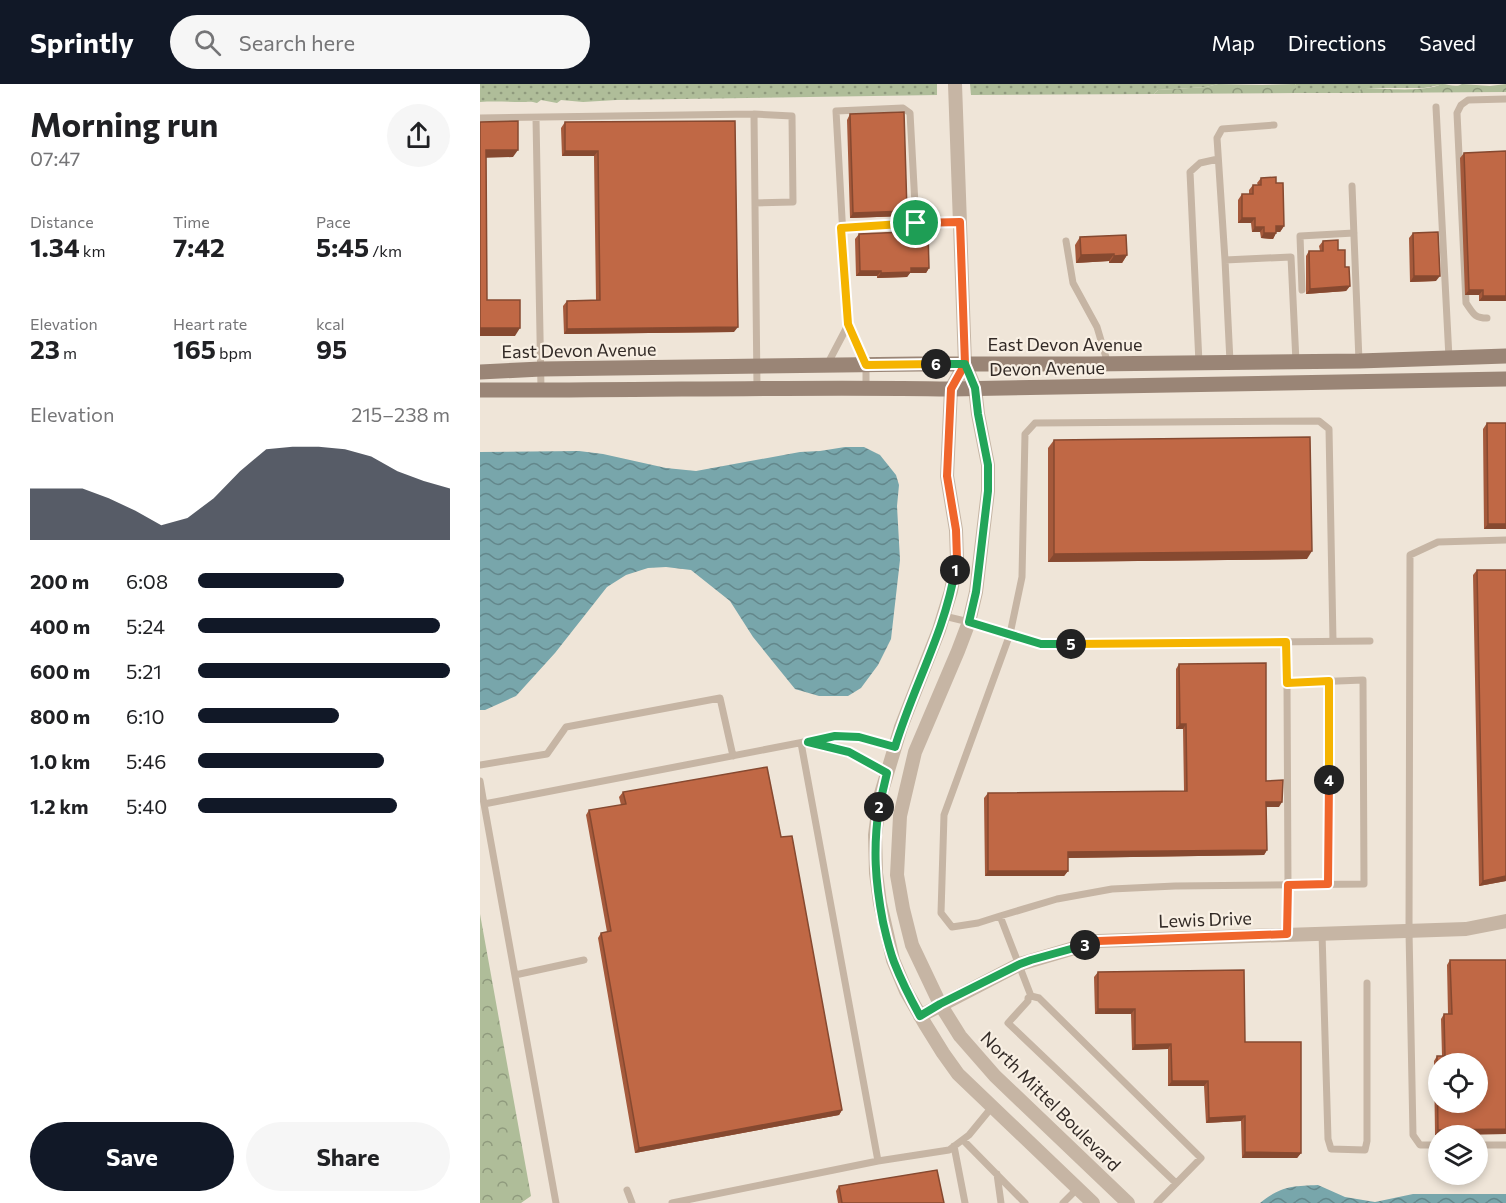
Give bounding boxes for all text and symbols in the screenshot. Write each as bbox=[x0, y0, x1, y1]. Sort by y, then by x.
search box bbox=[170, 15, 590, 69]
text: Sprintly bbox=[30, 25, 134, 59]
icon: search bbox=[191, 26, 224, 59]
text: Search here bbox=[239, 29, 355, 56]
text: Map bbox=[1212, 30, 1255, 55]
text: Directions bbox=[1288, 30, 1386, 55]
text: Saved bbox=[1419, 30, 1476, 55]
text: Morning run bbox=[30, 103, 218, 144]
button: share bbox=[387, 104, 450, 167]
text: 07:47 bbox=[30, 146, 80, 170]
pin bbox=[890, 197, 941, 248]
icon: arrive bbox=[899, 206, 932, 239]
text: Distance bbox=[30, 212, 94, 231]
text: Time bbox=[173, 212, 210, 231]
text: Pace bbox=[316, 212, 351, 231]
text: 1.34 bbox=[30, 231, 80, 262]
text: 7:42 bbox=[173, 231, 225, 262]
text: 5:45 bbox=[316, 231, 369, 262]
text: km bbox=[80, 241, 105, 260]
text: /km bbox=[369, 241, 402, 260]
text: Elevation bbox=[30, 314, 98, 333]
text: Heart rate bbox=[173, 314, 247, 333]
text: kcal bbox=[316, 314, 345, 333]
text: 23 bbox=[30, 333, 60, 364]
text: 165 bbox=[173, 333, 216, 364]
text: 95 bbox=[316, 333, 347, 364]
street label: East Devon Avenue bbox=[987, 333, 1143, 355]
street label: East Devon Avenue bbox=[501, 338, 657, 362]
text: m bbox=[60, 343, 77, 362]
text: bpm bbox=[216, 343, 252, 362]
pin: 6 bbox=[921, 349, 951, 379]
text: 6 bbox=[931, 354, 941, 373]
street label: Devon Avenue bbox=[989, 356, 1105, 380]
text: Elevation bbox=[30, 402, 115, 426]
text: 215–238 m bbox=[351, 402, 450, 426]
pin: 1 bbox=[940, 555, 970, 585]
text: 1 bbox=[951, 560, 959, 579]
text: 200 m bbox=[30, 569, 89, 593]
text: 6:08 bbox=[126, 569, 168, 593]
text: 400 m bbox=[30, 614, 90, 638]
text: 5:24 bbox=[126, 614, 165, 638]
pin: 5 bbox=[1056, 629, 1086, 659]
text: 5 bbox=[1066, 634, 1076, 653]
text: 600 m bbox=[30, 659, 90, 683]
text: 5:21 bbox=[126, 659, 162, 683]
text: 800 m bbox=[30, 704, 90, 728]
text: 6:10 bbox=[126, 704, 164, 728]
text: 1.0 km bbox=[30, 749, 90, 773]
text: 5:46 bbox=[126, 749, 166, 773]
pin: 4 bbox=[1314, 765, 1344, 795]
text: 4 bbox=[1324, 770, 1334, 789]
pin: 2 bbox=[864, 792, 894, 822]
text: 1.2 km bbox=[30, 794, 88, 818]
text: 5:40 bbox=[126, 794, 167, 818]
text: 2 bbox=[874, 797, 884, 816]
street label: Lewis Drive bbox=[1158, 906, 1252, 932]
pin: 3 bbox=[1070, 930, 1100, 960]
text: 3 bbox=[1080, 935, 1090, 954]
street label: North Mittel Boulevard bbox=[977, 1027, 1125, 1175]
map controls bbox=[1428, 1053, 1488, 1185]
button: locate bbox=[1428, 1053, 1488, 1113]
button: Save bbox=[30, 1122, 234, 1191]
button: Share bbox=[246, 1122, 450, 1191]
button: layers bbox=[1428, 1125, 1488, 1185]

